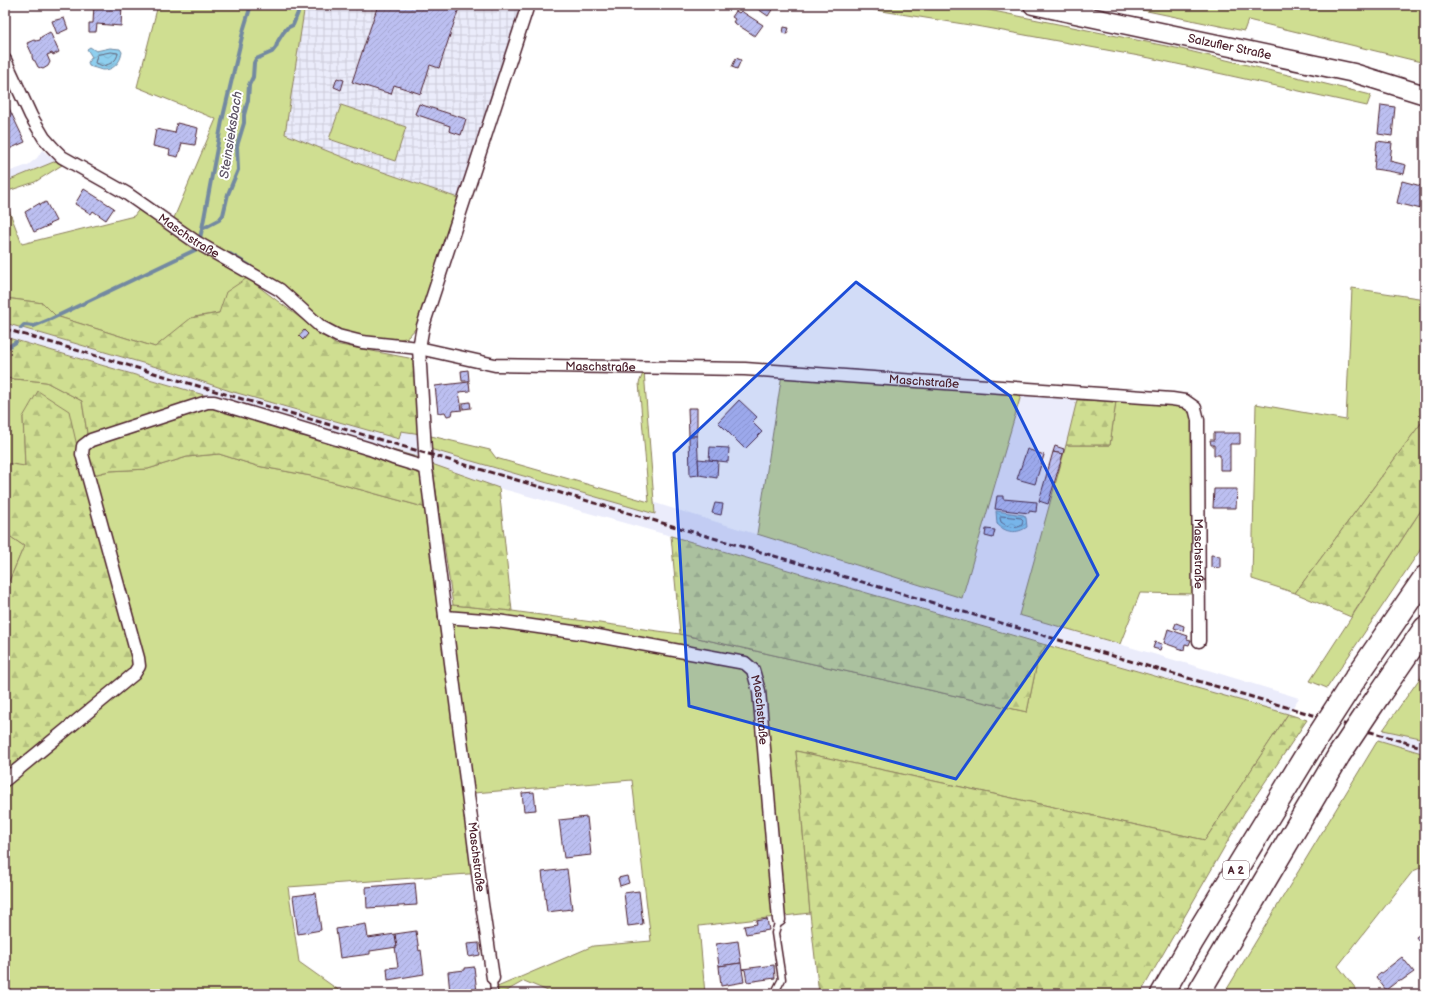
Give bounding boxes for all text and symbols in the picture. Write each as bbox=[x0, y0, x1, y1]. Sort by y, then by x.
street label: Salzufler Straße bbox=[1187, 31, 1273, 63]
water label: Steinsieksbach bbox=[216, 90, 246, 180]
street label: Maschstraße bbox=[155, 210, 222, 261]
street label: Maschstraße bbox=[565, 359, 636, 375]
street label: Maschstraße bbox=[888, 372, 960, 392]
street label: Maschstraße bbox=[1191, 518, 1206, 589]
street label: Maschstraße bbox=[747, 673, 771, 746]
street label: Maschstraße bbox=[464, 821, 488, 893]
road number: A 2 bbox=[1223, 861, 1249, 879]

